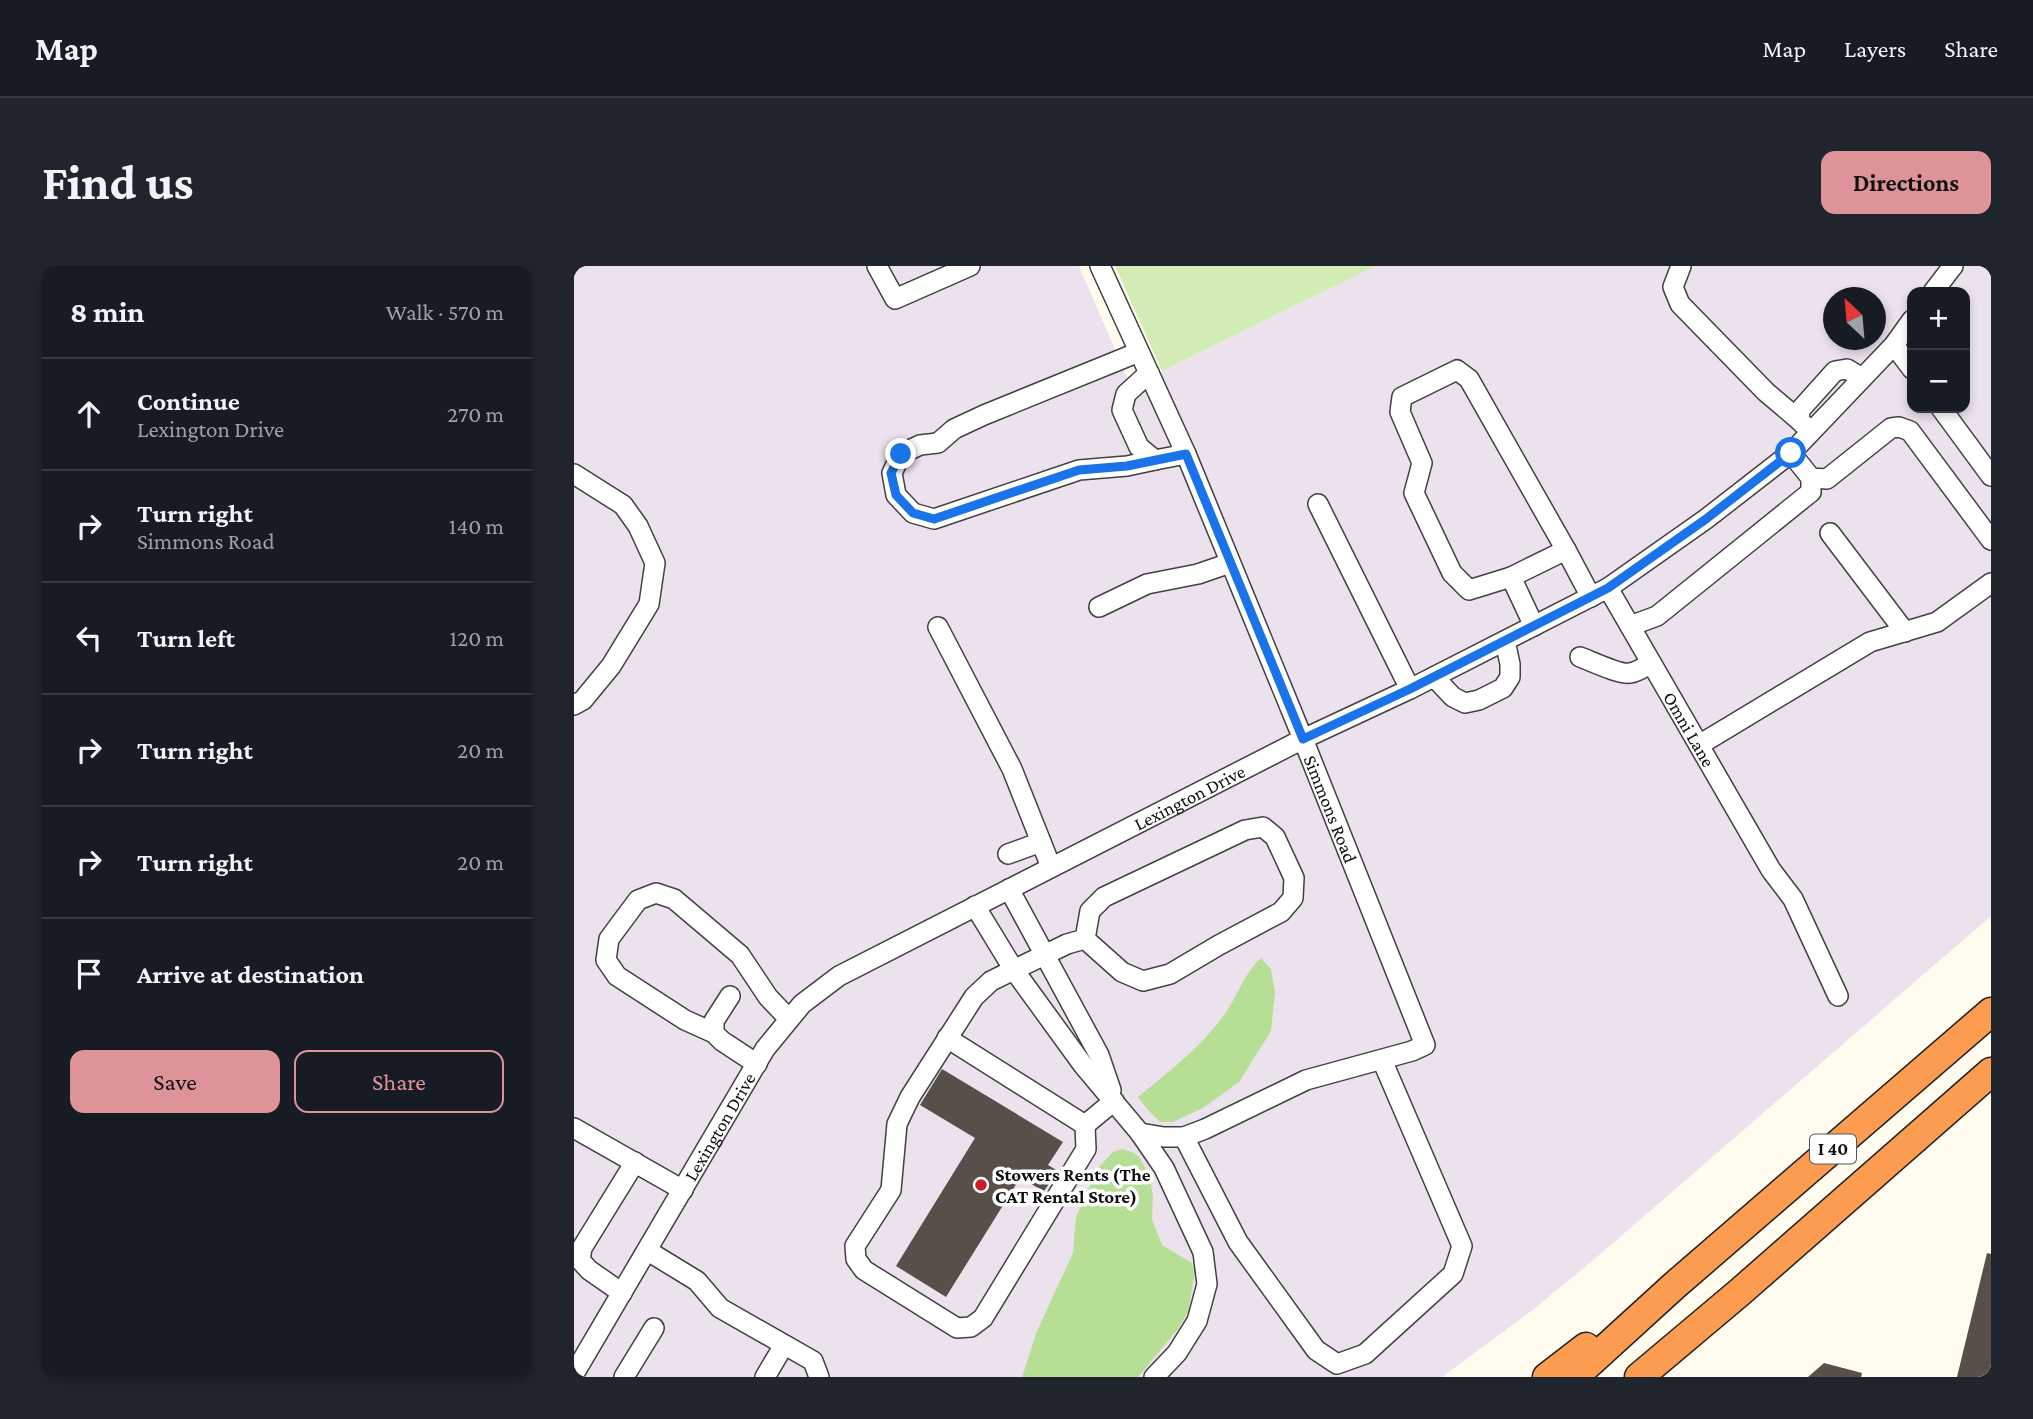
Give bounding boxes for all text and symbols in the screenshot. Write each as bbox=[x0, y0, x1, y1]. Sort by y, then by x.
text: Map bbox=[35, 30, 98, 67]
text: Map bbox=[1762, 35, 1806, 62]
text: Layers bbox=[1844, 35, 1906, 62]
text: Share bbox=[1944, 35, 1998, 62]
button: Directions bbox=[1821, 151, 1991, 214]
text: Find us bbox=[42, 155, 194, 210]
north arrow bbox=[1823, 287, 1886, 350]
map controls bbox=[1907, 287, 1970, 413]
button: + bbox=[1907, 287, 1970, 350]
text: 8 min bbox=[70, 295, 145, 328]
text: Walk · 570 m bbox=[386, 299, 504, 325]
button: − bbox=[1907, 350, 1970, 413]
text: Continue bbox=[137, 387, 240, 416]
icon: ahead bbox=[70, 395, 108, 433]
text: 270 m bbox=[447, 401, 504, 427]
text: Lexington Drive bbox=[137, 416, 284, 442]
route start bbox=[1775, 437, 1806, 468]
route end bbox=[885, 438, 916, 469]
text: Turn right bbox=[137, 499, 253, 528]
icon: right bbox=[70, 507, 108, 545]
text: 140 m bbox=[449, 513, 504, 539]
text: Simmons Road bbox=[137, 528, 274, 554]
icon: left bbox=[70, 619, 108, 657]
text: Turn left bbox=[137, 624, 235, 653]
text: 120 m bbox=[450, 625, 504, 651]
street label: Omni Lane bbox=[1660, 688, 1720, 771]
icon: right bbox=[70, 731, 108, 769]
text: Turn right bbox=[137, 736, 253, 765]
text: 20 m bbox=[457, 737, 504, 763]
street label: Simmons Road bbox=[1300, 752, 1362, 866]
street label: Lexington Drive bbox=[1130, 760, 1248, 834]
icon: right bbox=[70, 843, 108, 881]
text: Turn right bbox=[137, 848, 253, 877]
text: 20 m bbox=[457, 849, 504, 875]
icon: arrive bbox=[70, 955, 108, 993]
text: Arrive at destination bbox=[137, 960, 364, 989]
button: Save bbox=[70, 1050, 280, 1113]
button: Share bbox=[294, 1050, 504, 1113]
street label: Lexington Drive bbox=[680, 1069, 759, 1184]
road number: I 40 bbox=[1810, 1134, 1856, 1164]
place label: Stowers Rents (The CAT Rental Store) bbox=[995, 1164, 1151, 1208]
marker: Stowers Rents (The CAT Rental Store) bbox=[973, 1177, 989, 1193]

